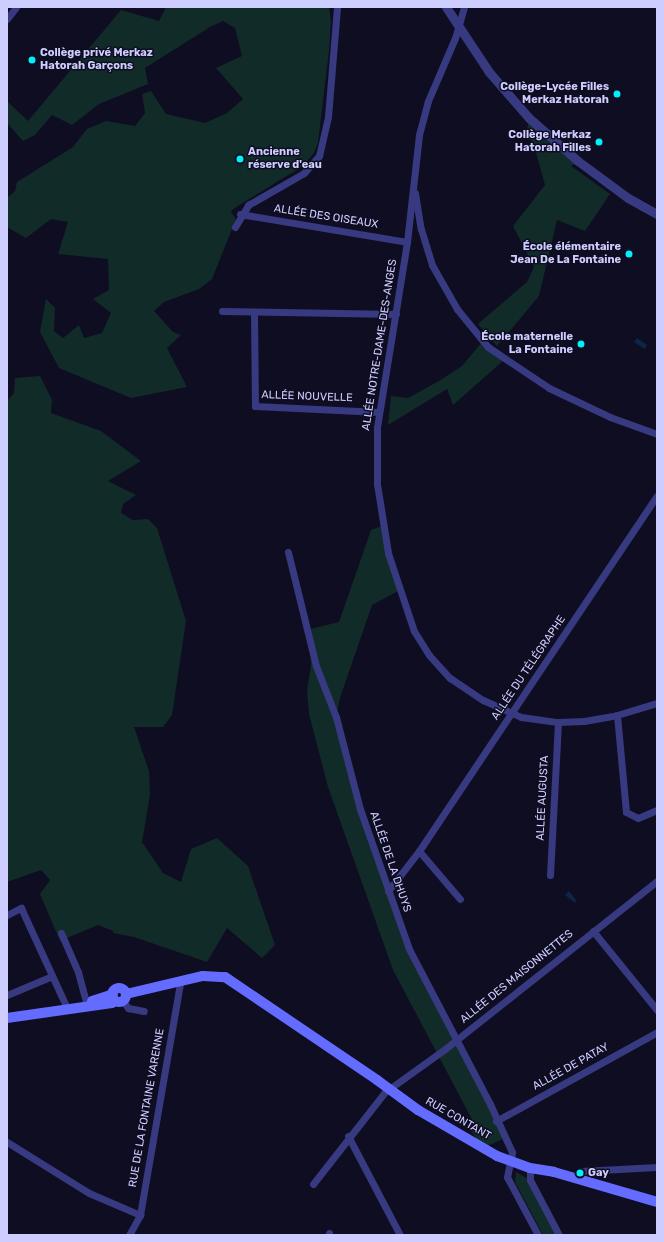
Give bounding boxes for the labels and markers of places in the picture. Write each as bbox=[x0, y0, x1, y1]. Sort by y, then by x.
place label: Collège privé Merkaz Hatorah Garçons bbox=[40, 47, 153, 73]
marker: Collège privé Merkaz Hatorah Garçons bbox=[27, 55, 37, 65]
place label: Collège-Lycée Filles Merkaz Hatorah bbox=[500, 81, 609, 107]
marker: Collège-Lycée Filles Merkaz Hatorah bbox=[612, 89, 622, 99]
place label: Collège Merkaz Hatorah Filles bbox=[508, 129, 591, 155]
marker: Collège Merkaz Hatorah Filles bbox=[594, 137, 604, 147]
place label: Ancienne réserve d'eau bbox=[248, 146, 322, 172]
marker: Ancienne réserve d'eau bbox=[235, 154, 245, 164]
place label: École élémentaire Jean De La Fontaine bbox=[510, 241, 621, 267]
marker: École élémentaire Jean De La Fontaine bbox=[624, 249, 634, 259]
place label: École maternelle La Fontaine bbox=[481, 331, 573, 357]
marker: École maternelle La Fontaine bbox=[576, 339, 586, 349]
place label: Gay bbox=[588, 1166, 609, 1180]
marker: Gay bbox=[575, 1168, 585, 1178]

